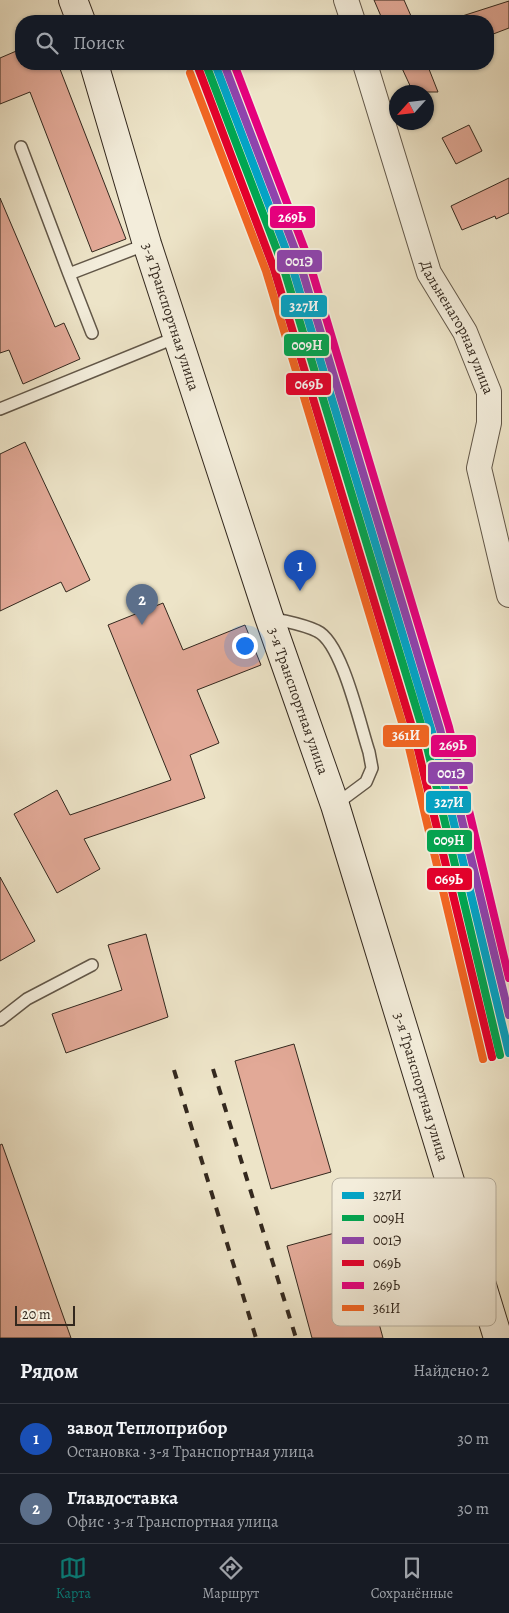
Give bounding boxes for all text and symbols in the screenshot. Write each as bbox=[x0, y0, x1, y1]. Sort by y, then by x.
search box bbox=[15, 15, 494, 70]
icon: search bbox=[33, 29, 61, 57]
text: Поиск bbox=[73, 30, 125, 56]
north arrow bbox=[389, 85, 434, 130]
line badge: 269Ь bbox=[269, 205, 316, 229]
text: 269Ь bbox=[278, 208, 307, 227]
street label: 3-я Транспортная улица bbox=[137, 240, 204, 393]
line badge: 001Э bbox=[276, 249, 323, 273]
text: 001Э bbox=[285, 252, 313, 271]
street label: Дальненагорная улица bbox=[416, 258, 499, 397]
line badge: 327И bbox=[280, 294, 328, 318]
text: 327И bbox=[289, 297, 319, 316]
line badge: 009Н bbox=[283, 333, 330, 357]
text: 009Н bbox=[291, 336, 323, 355]
line badge: 069Ь bbox=[285, 372, 332, 396]
text: 069Ь bbox=[295, 375, 324, 394]
pin: 1 bbox=[284, 550, 316, 591]
pin: 2 bbox=[126, 584, 158, 625]
street label: 3-я Транспортная улица bbox=[263, 625, 334, 777]
your location bbox=[232, 633, 258, 659]
line badge: 361И bbox=[382, 724, 430, 748]
text: 361И bbox=[392, 726, 421, 745]
line badge: 269Ь bbox=[430, 734, 477, 758]
text: 269Ь bbox=[439, 736, 468, 755]
line badge: 001Э bbox=[427, 761, 474, 785]
text: 001Э bbox=[437, 764, 465, 783]
line badge: 327И bbox=[425, 790, 472, 814]
text: 327И bbox=[434, 793, 464, 812]
line badge: 009Н bbox=[426, 829, 473, 853]
text: 009Н bbox=[433, 831, 465, 850]
line badge: 069Ь bbox=[426, 867, 473, 891]
text: 069Ь bbox=[435, 870, 464, 889]
street label: 3-я Транспортная улица bbox=[389, 1010, 453, 1164]
legend bbox=[332, 1178, 496, 1326]
text: 327И bbox=[373, 1186, 402, 1205]
text: 009Н bbox=[373, 1209, 405, 1228]
text: 001Э bbox=[373, 1231, 402, 1250]
text: 069Ь bbox=[373, 1254, 401, 1273]
text: 269Ь bbox=[373, 1276, 400, 1295]
text: 361И bbox=[373, 1299, 401, 1318]
scale bar bbox=[15, 1303, 75, 1326]
text: 20 m bbox=[22, 1305, 51, 1324]
text: Рядом bbox=[20, 1357, 78, 1385]
text: Найдено: 2 bbox=[413, 1360, 489, 1382]
text: завод Теплоприбор bbox=[67, 1415, 227, 1441]
text: 1 bbox=[33, 1428, 39, 1450]
text: 30 m bbox=[457, 1428, 489, 1450]
text: Остановка · 3-я Транспортная улица bbox=[67, 1441, 314, 1463]
text: Главдоставка bbox=[67, 1485, 178, 1511]
text: 2 bbox=[32, 1498, 40, 1520]
text: 30 m bbox=[457, 1498, 489, 1520]
text: Офис · 3-я Транспортная улица bbox=[67, 1511, 278, 1533]
tab: Карта bbox=[56, 1554, 91, 1603]
tab: Маршрут bbox=[203, 1554, 259, 1603]
tab: Сохранённые bbox=[371, 1554, 453, 1603]

